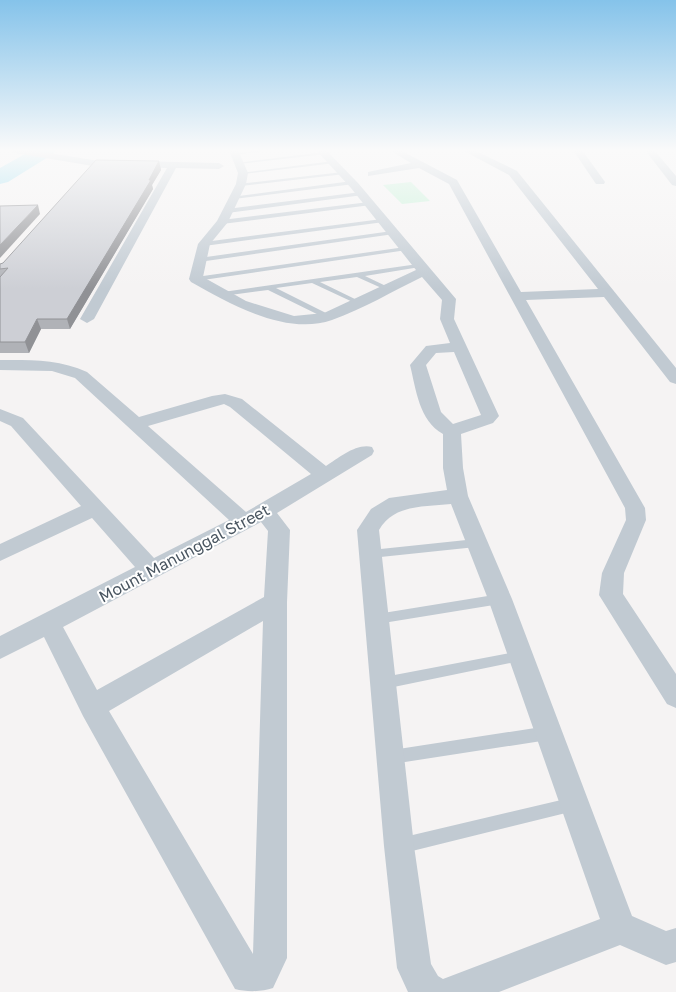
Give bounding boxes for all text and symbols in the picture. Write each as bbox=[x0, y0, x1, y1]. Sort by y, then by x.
street label: Mount Manunggal Street bbox=[95, 499, 273, 607]

